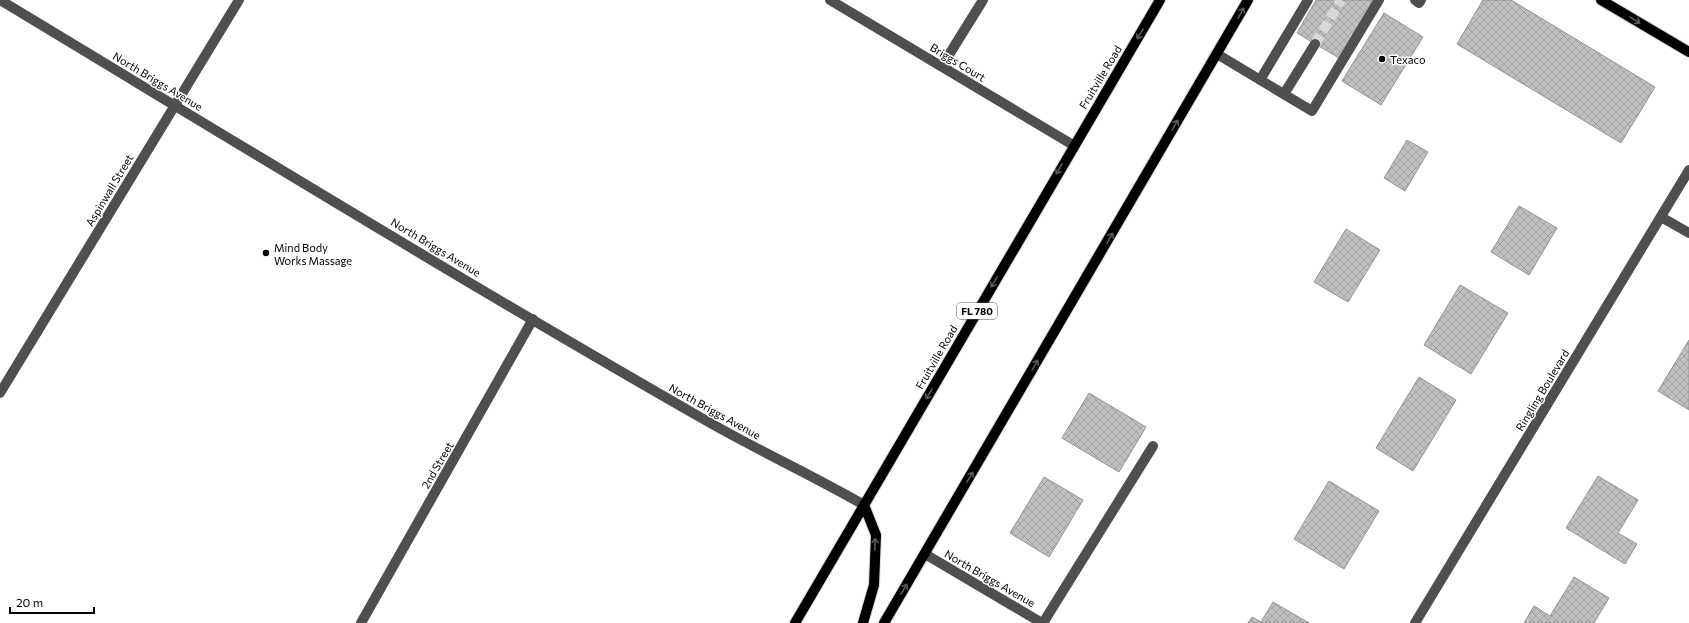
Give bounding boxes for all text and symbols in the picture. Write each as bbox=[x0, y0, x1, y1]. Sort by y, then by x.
one-way arrow bbox=[1237, 7, 1245, 19]
one-way arrow bbox=[1629, 16, 1640, 24]
one-way arrow bbox=[1135, 27, 1143, 39]
street label: Briggs Court bbox=[928, 40, 989, 84]
street label: Fruitville Road bbox=[1076, 43, 1124, 111]
street label: North Briggs Avenue bbox=[111, 49, 205, 113]
place label: Texaco bbox=[1390, 53, 1426, 66]
marker: Texaco bbox=[1377, 54, 1387, 64]
one-way arrow bbox=[1172, 119, 1180, 131]
street label: Aspinwall Street bbox=[82, 151, 136, 228]
one-way arrow bbox=[1055, 163, 1063, 175]
street label: North Briggs Avenue bbox=[389, 215, 483, 279]
one-way arrow bbox=[1106, 232, 1114, 244]
place label: Mind Body Works Massage bbox=[274, 241, 352, 267]
marker: Mind Body Works Massage bbox=[261, 248, 271, 258]
one-way arrow bbox=[989, 276, 997, 288]
road number: FL 780 bbox=[957, 303, 997, 319]
street label: Fruitville Road bbox=[912, 323, 960, 391]
street label: Ringling Boulevard bbox=[1513, 347, 1571, 433]
one-way arrow bbox=[1032, 359, 1040, 371]
street label: North Briggs Avenue bbox=[667, 381, 763, 442]
one-way arrow bbox=[924, 388, 932, 400]
street label: 2nd Street bbox=[418, 439, 456, 491]
one-way arrow bbox=[966, 471, 974, 483]
one-way arrow bbox=[872, 537, 879, 550]
street label: North Briggs Avenue bbox=[942, 547, 1038, 609]
one-way arrow bbox=[900, 584, 908, 595]
scale bar bbox=[10, 589, 94, 615]
text: 20 m bbox=[16, 595, 43, 609]

